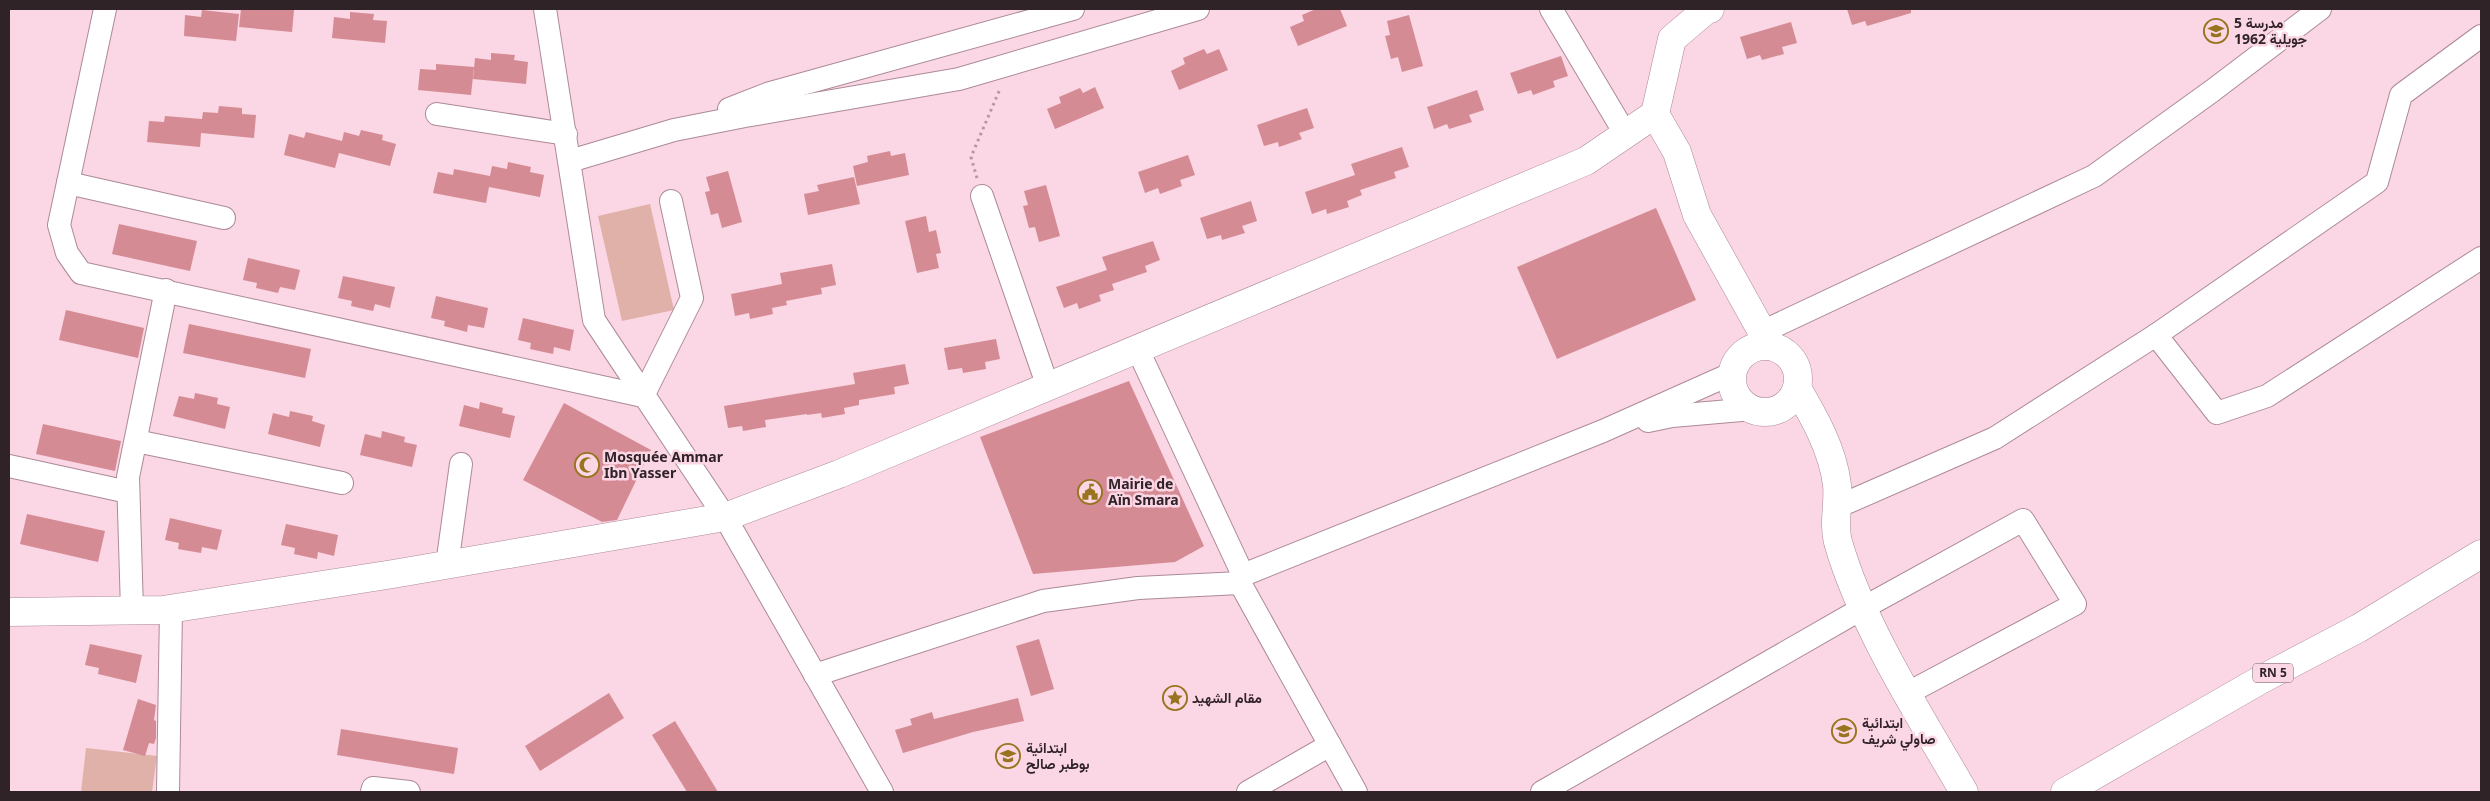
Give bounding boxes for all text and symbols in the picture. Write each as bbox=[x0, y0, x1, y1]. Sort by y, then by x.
place label: مدرسة 5 جويلية 1962 bbox=[2234, 13, 2307, 48]
school or university icon: مدرسة 5 جويلية 1962 bbox=[2203, 18, 2229, 44]
place label: Mosquée Ammar Ibn Yasser bbox=[604, 447, 724, 482]
mosque icon: Mosquée Ammar Ibn Yasser bbox=[574, 452, 600, 478]
place label: Mairie de Aïn Smara bbox=[1108, 474, 1179, 509]
public building icon: Mairie de Aïn Smara bbox=[1077, 479, 1103, 505]
road number: RN 5 bbox=[2253, 664, 2293, 682]
place icon: مقام الشهيد bbox=[1162, 685, 1188, 711]
place label: مقام الشهيد bbox=[1192, 688, 1262, 707]
place label: ابتدائية صاولي شريف bbox=[1862, 713, 1936, 751]
school or university icon: ابتدائية صاولي شريف bbox=[1831, 718, 1857, 744]
place label: ابتدائية بوطبر صالح bbox=[1026, 738, 1090, 774]
school or university icon: ابتدائية بوطبر صالح bbox=[995, 743, 1021, 769]

